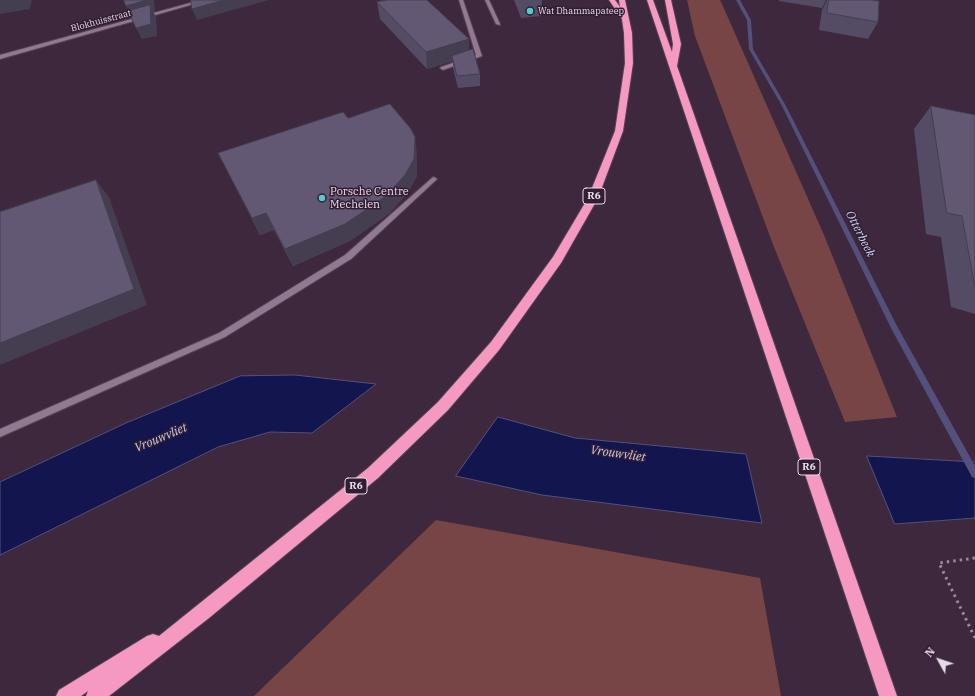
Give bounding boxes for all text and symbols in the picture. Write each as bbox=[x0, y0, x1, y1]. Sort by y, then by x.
marker: Wat Dhammapateep bbox=[525, 6, 535, 16]
place label: Wat Dhammapateep bbox=[538, 6, 624, 16]
street label: Blokhuisstraat bbox=[70, 8, 132, 34]
place label: Porsche Centre Mechelen bbox=[330, 185, 409, 211]
road number: R6 bbox=[583, 188, 605, 204]
marker: Porsche Centre Mechelen bbox=[317, 193, 327, 203]
water label: Otterbeek bbox=[842, 208, 878, 260]
water label: Vrouwvliet bbox=[133, 421, 189, 455]
water label: Vrouwvliet bbox=[590, 443, 646, 465]
road number: R6 bbox=[798, 459, 820, 475]
road number: R6 bbox=[345, 478, 367, 494]
north arrow bbox=[919, 640, 959, 680]
text: N bbox=[922, 644, 938, 660]

